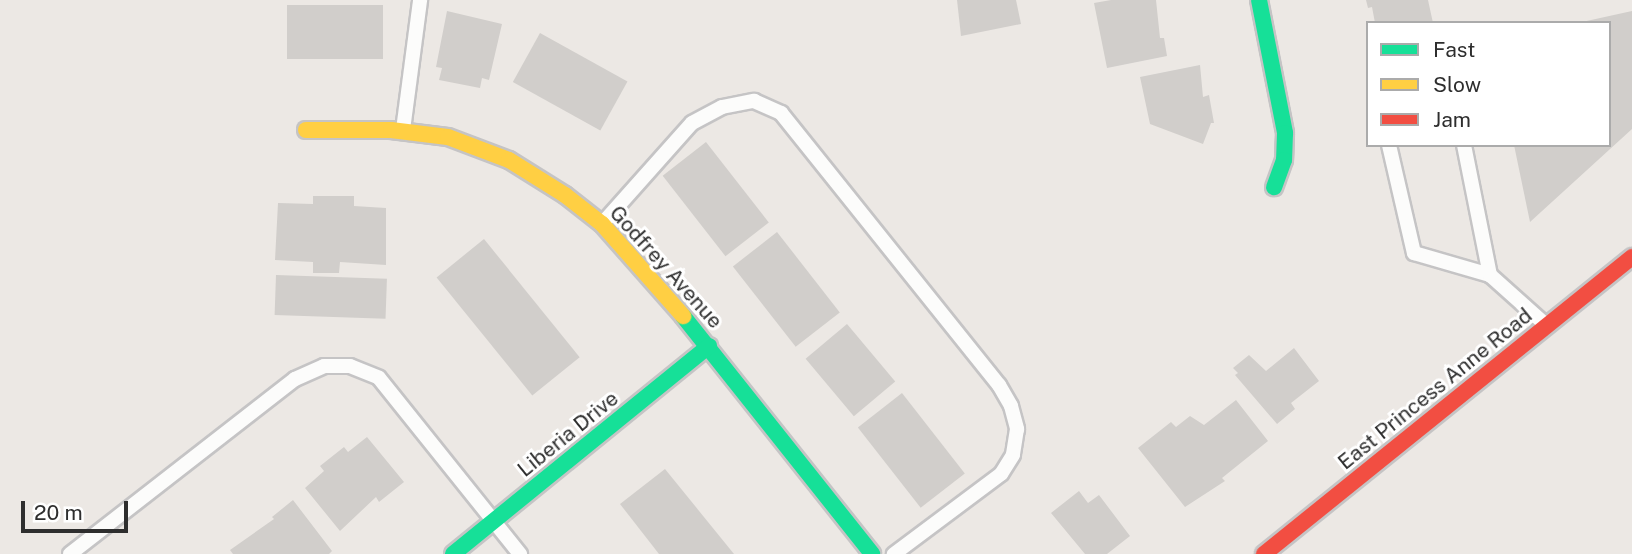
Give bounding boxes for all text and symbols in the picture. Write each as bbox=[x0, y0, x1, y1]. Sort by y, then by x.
legend bbox=[1366, 21, 1611, 147]
text: Fast bbox=[1433, 37, 1475, 62]
text: Slow bbox=[1433, 72, 1481, 97]
text: Jam bbox=[1433, 107, 1471, 132]
street label: Godfrey Avenue bbox=[604, 200, 728, 334]
street label: East Princess Anne Road bbox=[1333, 303, 1537, 475]
street label: Liberia Drive bbox=[513, 386, 623, 482]
scale bar bbox=[24, 488, 131, 532]
text: 20 m bbox=[34, 500, 83, 525]

